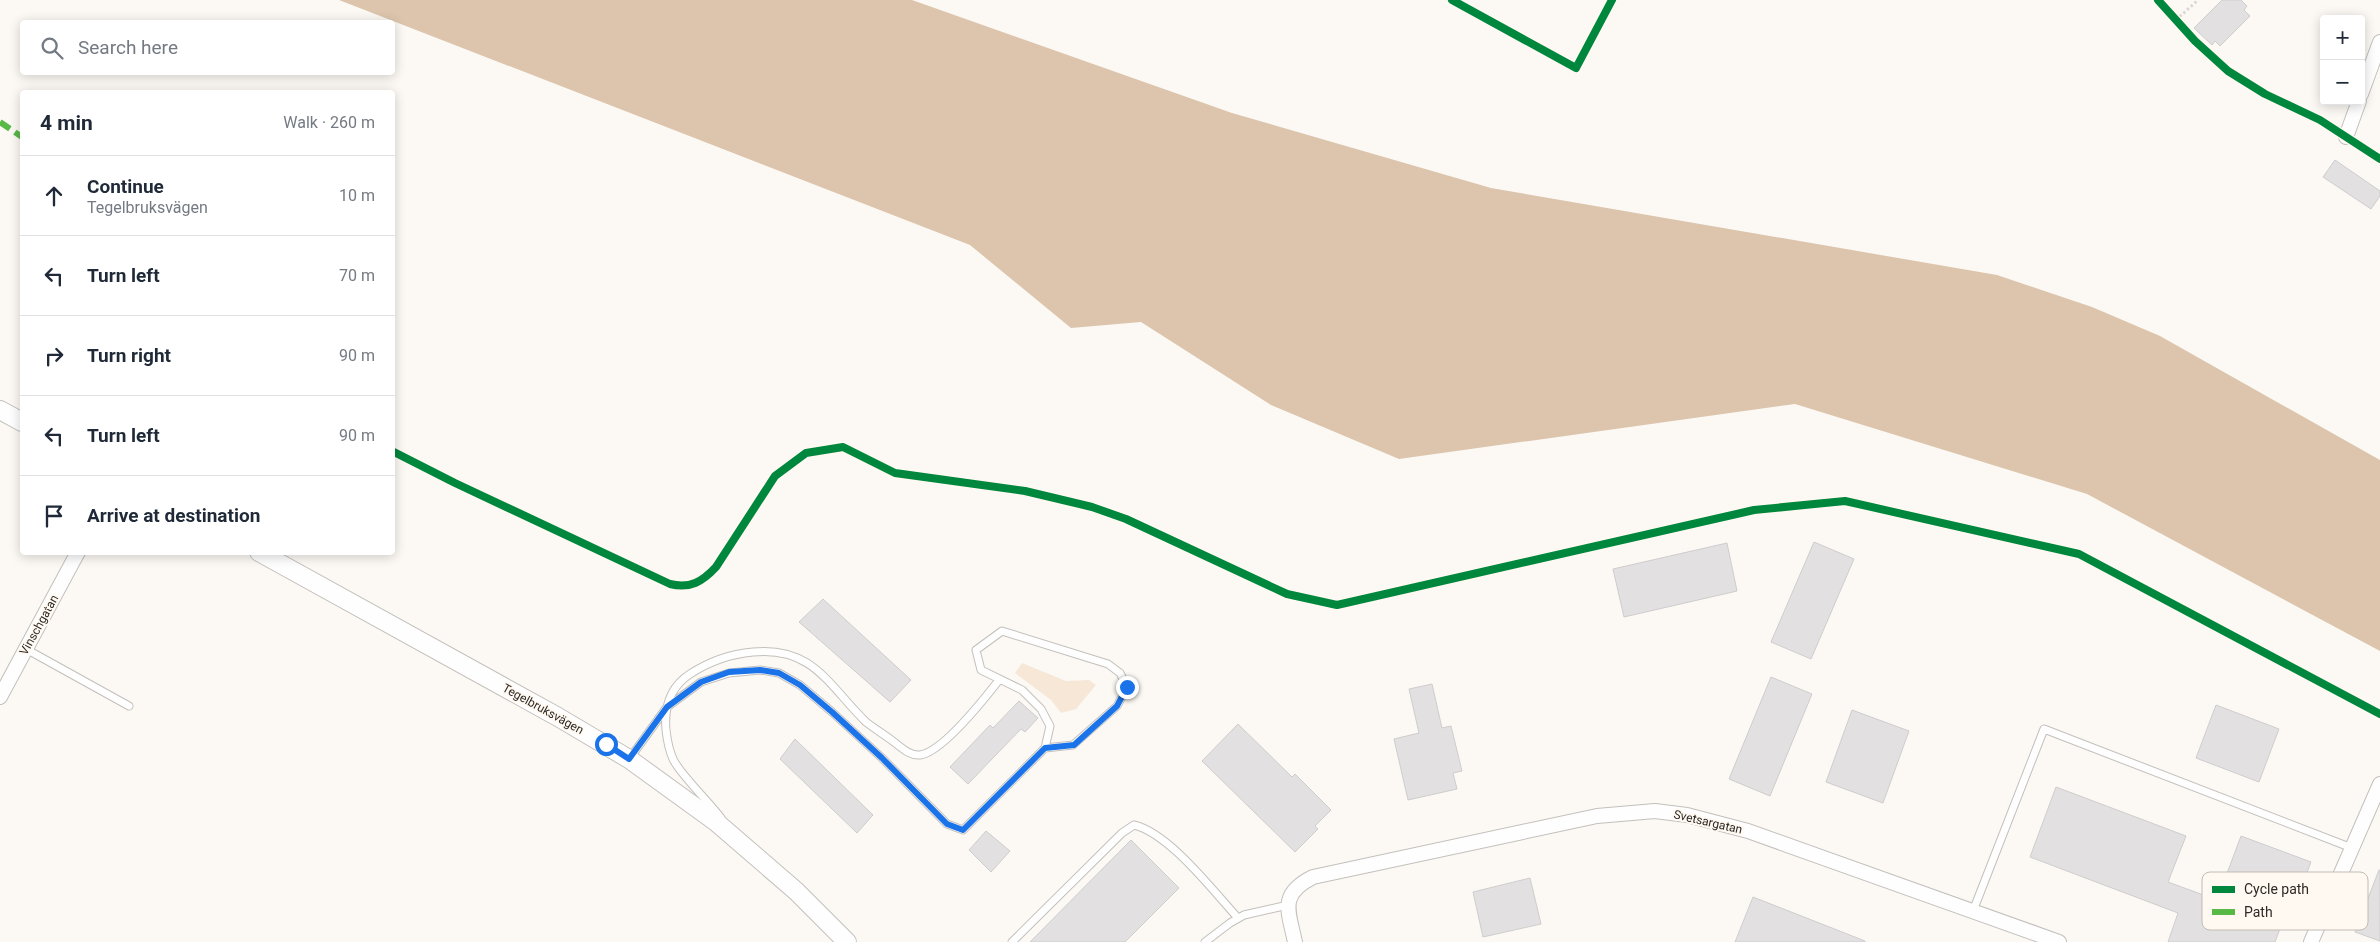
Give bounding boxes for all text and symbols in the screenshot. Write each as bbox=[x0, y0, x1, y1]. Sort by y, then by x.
map controls bbox=[2320, 15, 2365, 105]
button: + bbox=[2320, 15, 2365, 60]
search box bbox=[20, 20, 395, 75]
icon: search bbox=[38, 34, 66, 62]
text: Search here bbox=[78, 36, 178, 59]
button: − bbox=[2320, 60, 2365, 105]
text: 4 min bbox=[40, 111, 93, 135]
text: Walk · 260 m bbox=[283, 113, 375, 132]
text: Continue bbox=[87, 175, 164, 198]
icon: ahead bbox=[40, 182, 68, 210]
text: 10 m bbox=[339, 186, 375, 205]
text: Tegelbruksvägen bbox=[87, 198, 208, 217]
icon: left bbox=[40, 262, 68, 290]
text: Turn left bbox=[87, 264, 160, 287]
text: 70 m bbox=[339, 266, 375, 285]
icon: right bbox=[40, 342, 68, 370]
text: Turn right bbox=[87, 344, 171, 367]
text: 90 m bbox=[339, 346, 375, 365]
icon: left bbox=[40, 422, 68, 450]
text: Turn left bbox=[87, 424, 160, 447]
text: 90 m bbox=[339, 426, 375, 445]
icon: arrive bbox=[40, 502, 68, 530]
text: Arrive at destination bbox=[87, 504, 260, 527]
street label: Vinschgatan bbox=[17, 592, 61, 658]
route end bbox=[1116, 676, 1139, 699]
street label: Tegelbruksvägen bbox=[500, 681, 586, 737]
route start bbox=[595, 733, 618, 756]
street label: Svetsargatan bbox=[1672, 807, 1744, 837]
legend bbox=[2202, 872, 2368, 930]
text: Cycle path bbox=[2244, 881, 2309, 897]
text: Path bbox=[2244, 904, 2273, 920]

